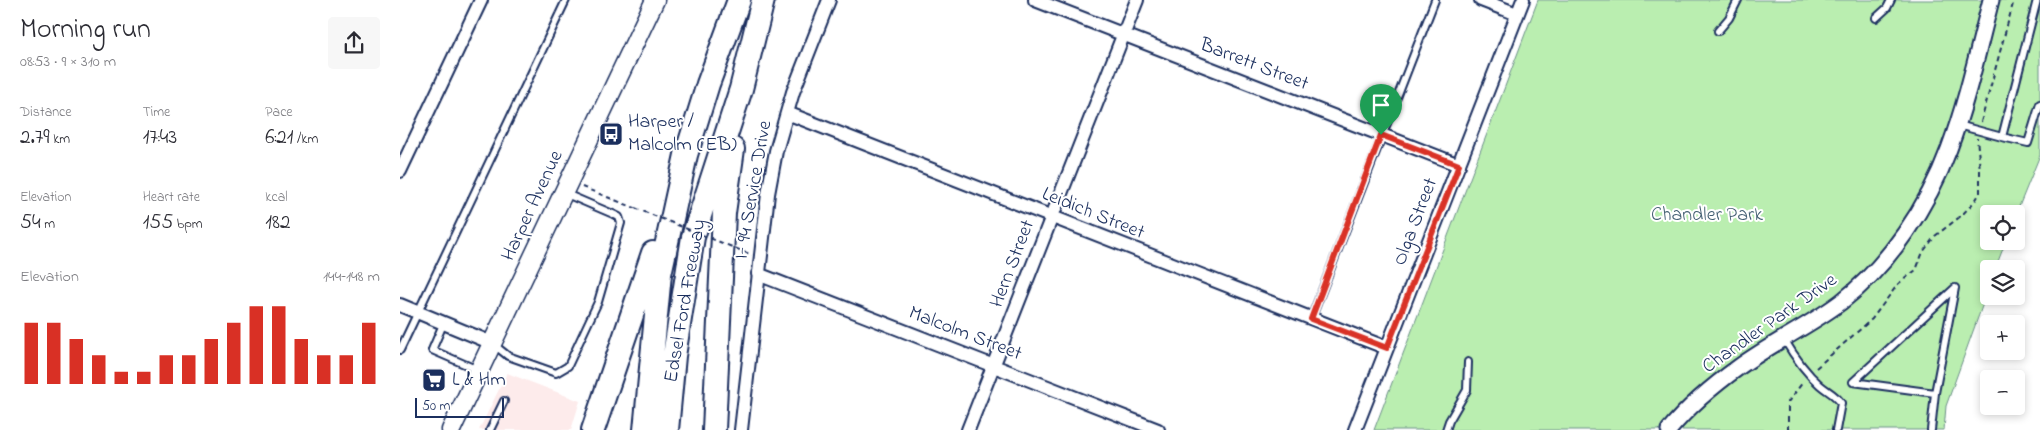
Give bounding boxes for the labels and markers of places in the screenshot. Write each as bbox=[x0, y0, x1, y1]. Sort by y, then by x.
pin bbox=[1360, 84, 1402, 135]
place label: Harper / Malcolm (EB) bbox=[628, 108, 737, 160]
bus stop icon: Harper / Malcolm (EB) bbox=[598, 121, 624, 147]
place label: L & Hm bbox=[452, 366, 506, 395]
supermarket icon: L & Hm bbox=[421, 367, 447, 393]

